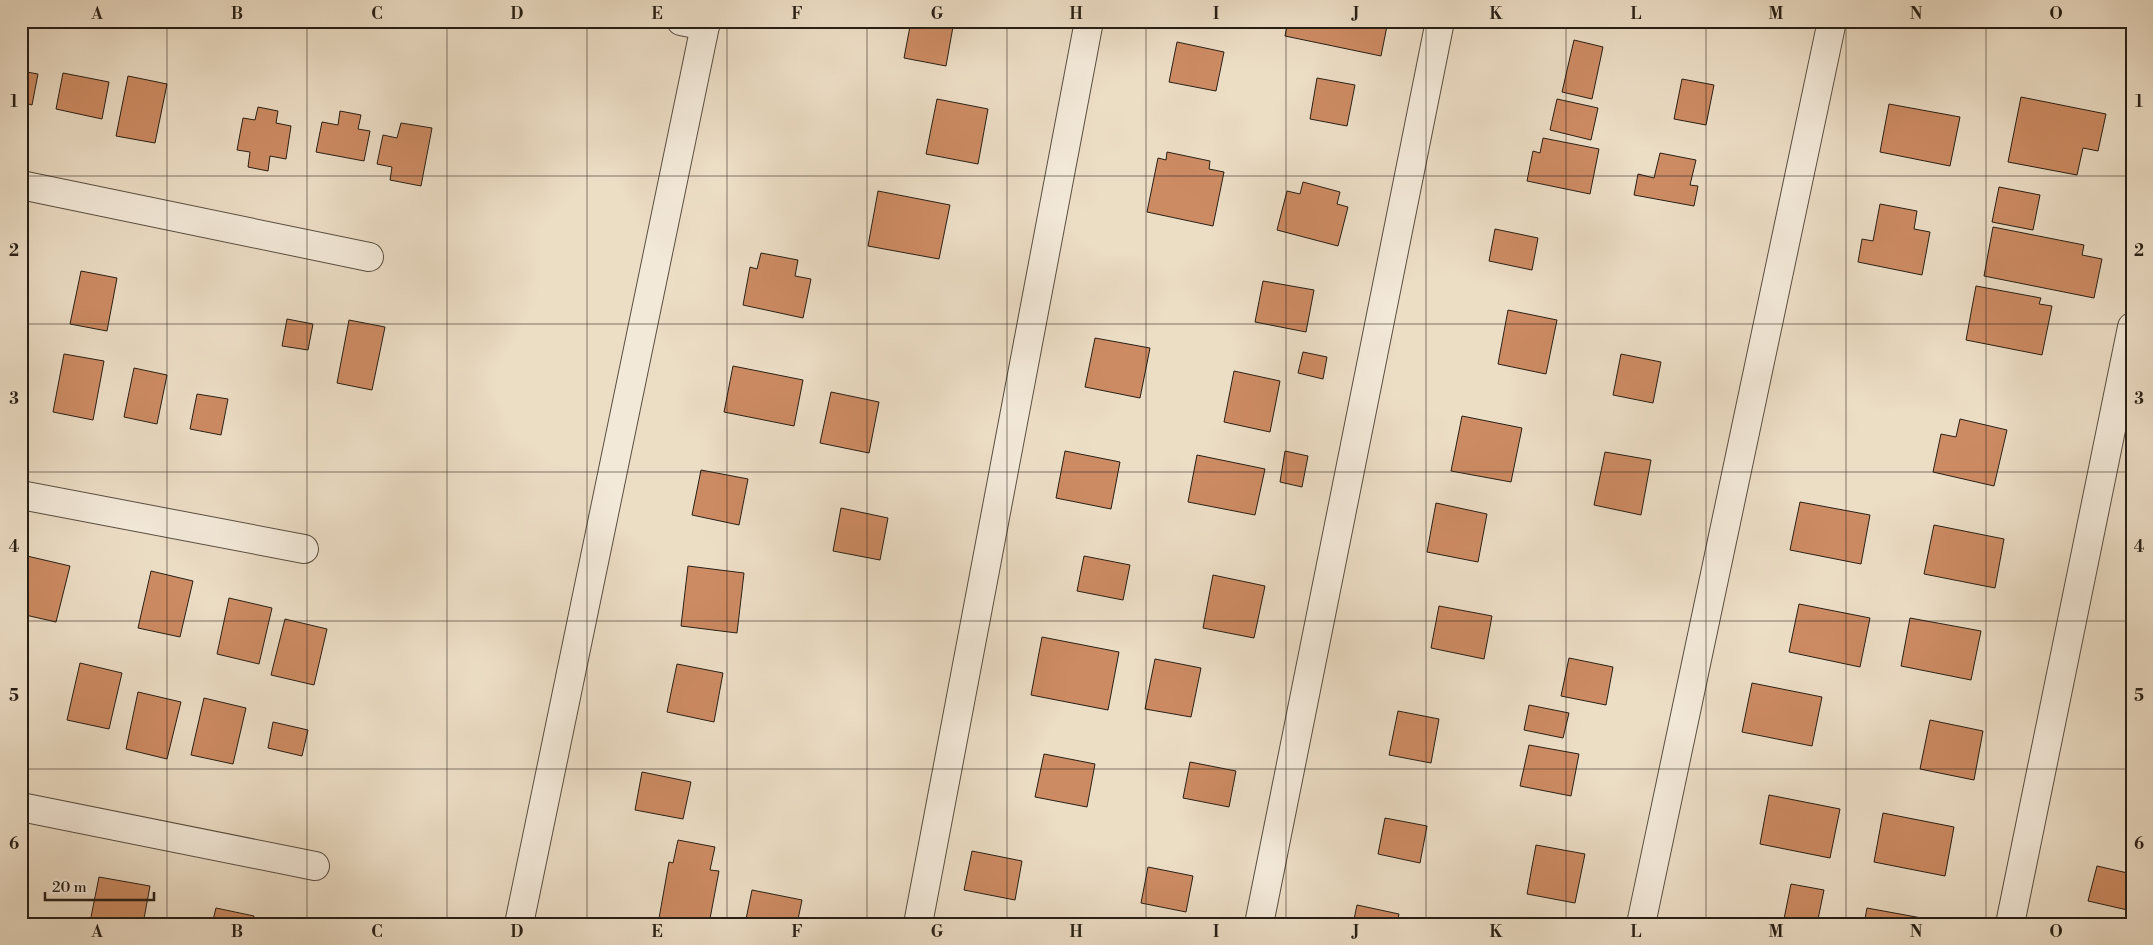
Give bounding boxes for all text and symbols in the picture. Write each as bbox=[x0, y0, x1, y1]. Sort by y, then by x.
text: A bbox=[90, 4, 103, 24]
text: B bbox=[231, 4, 243, 24]
text: C bbox=[371, 4, 383, 24]
text: D bbox=[511, 4, 524, 24]
text: E bbox=[651, 4, 663, 24]
text: F bbox=[791, 4, 803, 24]
text: G bbox=[931, 4, 944, 24]
text: H bbox=[1069, 4, 1083, 24]
text: I bbox=[1213, 4, 1219, 24]
text: J bbox=[1351, 4, 1359, 24]
text: K bbox=[1490, 4, 1504, 24]
text: L bbox=[1631, 4, 1642, 24]
text: M bbox=[1769, 4, 1784, 24]
text: N bbox=[1910, 4, 1923, 24]
text: O bbox=[2049, 4, 2063, 24]
text: 1 bbox=[10, 92, 18, 112]
text: 1 bbox=[2135, 92, 2143, 112]
text: 2 bbox=[9, 241, 19, 261]
text: 2 bbox=[2134, 241, 2144, 261]
text: 3 bbox=[9, 389, 19, 409]
text: 3 bbox=[2134, 389, 2144, 409]
text: 4 bbox=[9, 537, 20, 557]
text: 4 bbox=[2134, 537, 2145, 557]
text: 5 bbox=[9, 686, 19, 706]
text: 5 bbox=[2134, 686, 2144, 706]
text: 6 bbox=[9, 834, 19, 854]
text: 6 bbox=[2134, 834, 2144, 854]
scale bar bbox=[45, 870, 154, 902]
text: 20 m bbox=[52, 878, 87, 897]
text: A bbox=[90, 922, 103, 942]
text: B bbox=[231, 922, 243, 942]
text: C bbox=[371, 922, 383, 942]
text: D bbox=[511, 922, 524, 942]
text: E bbox=[651, 922, 663, 942]
text: F bbox=[791, 922, 803, 942]
text: G bbox=[931, 922, 944, 942]
text: H bbox=[1069, 922, 1083, 942]
text: I bbox=[1213, 922, 1219, 942]
text: J bbox=[1351, 922, 1359, 942]
text: K bbox=[1490, 922, 1504, 942]
text: L bbox=[1631, 922, 1642, 942]
text: M bbox=[1769, 922, 1784, 942]
text: N bbox=[1910, 922, 1923, 942]
text: O bbox=[2049, 922, 2063, 942]

